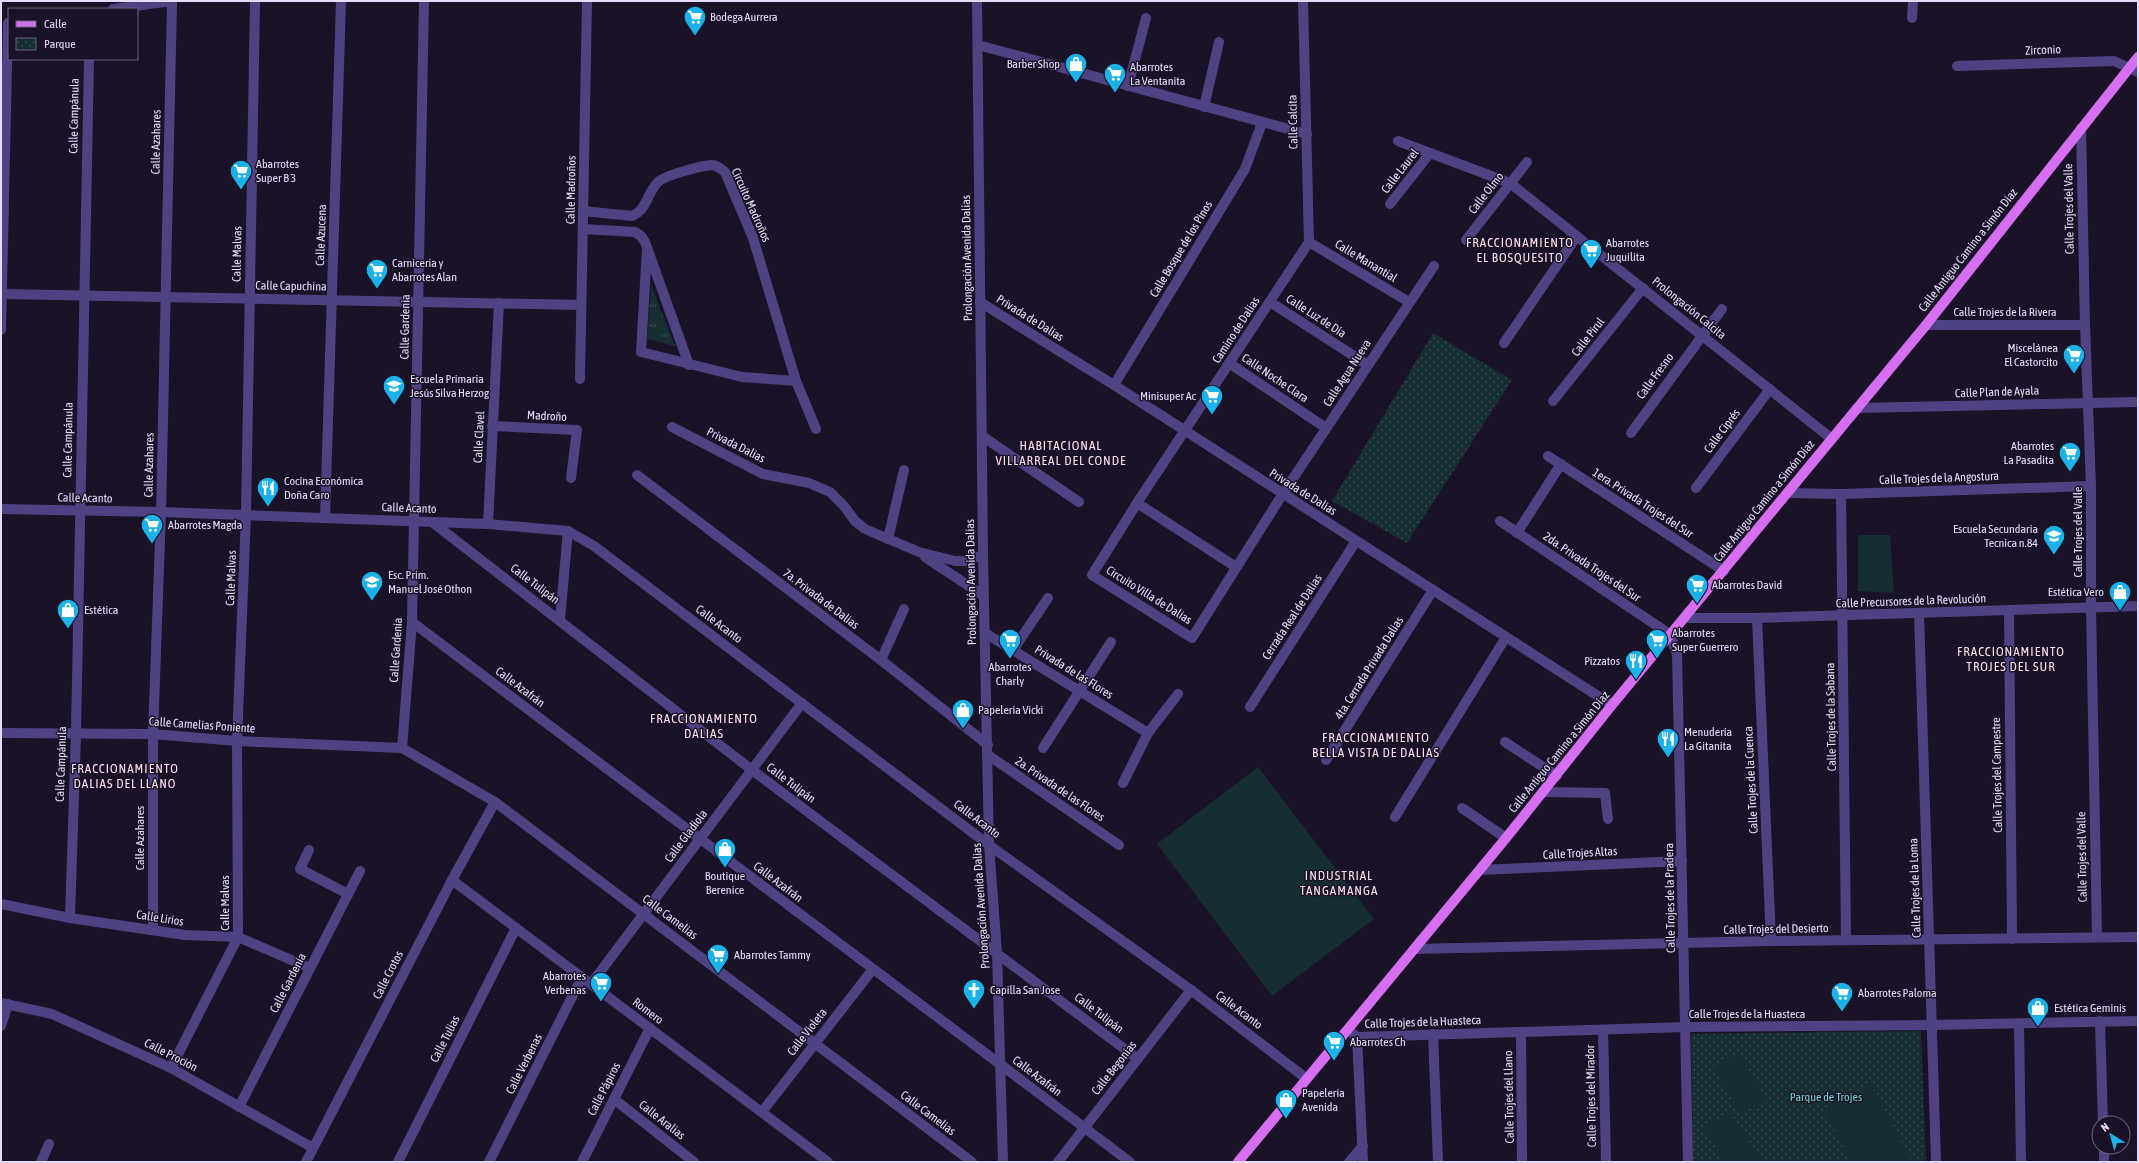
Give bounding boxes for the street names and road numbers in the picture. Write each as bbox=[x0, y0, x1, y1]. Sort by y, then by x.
street label: Zirconio bbox=[2025, 42, 2062, 58]
street label: Calle Campánula bbox=[66, 78, 82, 154]
street label: Calle Calcita bbox=[1286, 95, 1300, 149]
street label: Calle Azahares bbox=[148, 110, 164, 174]
street label: Calle Laurel bbox=[1378, 145, 1422, 196]
street label: Calle Madroños bbox=[563, 156, 579, 224]
street label: Calle Trojes del Valle bbox=[2061, 163, 2077, 255]
street label: Circuito Madroños bbox=[728, 166, 774, 244]
street label: Calle Olmo bbox=[1465, 169, 1507, 217]
street label: Calle Antiguo Camino a Simón Díaz bbox=[1916, 185, 2021, 314]
street label: Prolongación Avenida Dalias bbox=[959, 195, 975, 321]
street label: Calle Bosque de los Pinos bbox=[1147, 198, 1215, 300]
street label: Calle Azucena bbox=[313, 204, 329, 266]
street label: Calle Malvas bbox=[230, 226, 244, 282]
street label: Calle Manantial bbox=[1332, 237, 1400, 285]
street label: Prolongación Calcita bbox=[1649, 274, 1729, 342]
street label: Calle Capuchina bbox=[255, 278, 327, 294]
street label: Calle Luz de Día bbox=[1283, 291, 1349, 341]
street label: Privada de Dalias bbox=[994, 292, 1066, 344]
street label: Calle Gardenia bbox=[397, 294, 413, 360]
street label: Camino de Dalias bbox=[1209, 294, 1263, 366]
street label: Calle Trojes de la Rivera bbox=[1953, 305, 2057, 319]
street label: Calle Pirul bbox=[1569, 314, 1608, 359]
street label: Calle Agua Nueva bbox=[1320, 337, 1374, 409]
street label: Calle Fresno bbox=[1634, 350, 1677, 402]
street label: Calle Noche Clara bbox=[1239, 351, 1311, 405]
street label: Calle Plan de Ayala bbox=[1955, 384, 2039, 400]
street label: Calle Campánula bbox=[60, 402, 76, 478]
street label: Calle Ciprés bbox=[1701, 406, 1743, 456]
street label: Madroño bbox=[527, 408, 568, 424]
street label: Calle Clavel bbox=[471, 410, 487, 463]
street label: Privada Dalias bbox=[705, 424, 767, 466]
street label: Calle Azahares bbox=[141, 433, 157, 497]
street label: Calle Antiguo Camino a Simón Díaz bbox=[1711, 437, 1818, 565]
street label: 1era. Privada Trojes del Sur bbox=[1590, 465, 1696, 541]
street label: Privada de Dalias bbox=[1267, 466, 1339, 518]
street label: Calle Trojes de la Angostura bbox=[1879, 469, 1999, 487]
street label: Calle Trojes del Valle bbox=[2071, 487, 2085, 577]
street label: Calle Acanto bbox=[57, 491, 113, 505]
street label: Calle Acanto bbox=[381, 500, 437, 516]
street label: Prolongación Avenida Dalias bbox=[963, 519, 979, 645]
street label: 2da. Privada Trojes del Sur bbox=[1541, 529, 1644, 605]
street label: Calle Malvas bbox=[223, 550, 239, 606]
street label: Calle Tulipán bbox=[508, 561, 562, 607]
street label: Circuito Villa de Dalias bbox=[1104, 563, 1194, 627]
street label: 7a. Privada de Dalias bbox=[780, 566, 862, 632]
street label: Cerrada Real de Dalias bbox=[1259, 572, 1325, 662]
street label: Calle Precursores de la Revolución bbox=[1836, 591, 1986, 611]
street label: Calle Acanto bbox=[693, 602, 745, 646]
street label: 4ta. Cerrada Privada Dalias bbox=[1332, 614, 1406, 722]
street label: Calle Gardenia bbox=[387, 617, 405, 683]
street label: Privada de las Flores bbox=[1032, 642, 1116, 702]
street label: Calle Trojes de la Sabana bbox=[1823, 663, 1839, 771]
street label: Calle Azafrán bbox=[493, 664, 547, 710]
street label: Calle Antiguo Camino a Simón Díaz bbox=[1506, 688, 1613, 816]
street label: Calle Camelias Poniente bbox=[148, 714, 256, 736]
street label: Calle Trojes del Campestre bbox=[1989, 717, 2005, 833]
street label: Calle Campánula bbox=[53, 726, 69, 802]
street label: Calle Trojes de la Cuenca bbox=[1741, 726, 1761, 834]
street label: 2a. Privada de las Flores bbox=[1013, 754, 1107, 824]
street label: Calle Tulipán bbox=[764, 760, 818, 806]
street label: Calle Acanto bbox=[951, 797, 1003, 841]
street label: Calle Azahares bbox=[133, 806, 147, 870]
street label: Calle Gladiola bbox=[662, 807, 710, 865]
street label: Calle Trojes del Valle bbox=[2074, 811, 2090, 903]
street label: Calle Trojes de la Loma bbox=[1906, 838, 1924, 938]
street label: Prolongación Avenida Dalias bbox=[970, 843, 992, 969]
street label: Calle Trojes de la Pradera bbox=[1662, 843, 1678, 953]
street label: Calle Trojes Altas bbox=[1542, 844, 1618, 862]
street label: Calle Azafrán bbox=[751, 859, 805, 905]
street label: Calle Malvas bbox=[218, 875, 232, 931]
street label: Calle Camelias bbox=[640, 892, 700, 942]
street label: Calle Lirios bbox=[135, 907, 185, 929]
street label: Calle Trojes del Desierto bbox=[1723, 921, 1829, 937]
street label: Calle Crotos bbox=[370, 949, 406, 1001]
street label: Calle Gardenia bbox=[267, 951, 309, 1015]
street label: Calle Acanto bbox=[1213, 988, 1265, 1032]
street label: Calle Tulipán bbox=[1072, 990, 1126, 1036]
street label: Romero bbox=[630, 995, 666, 1027]
street label: Calle Violeta bbox=[784, 1006, 830, 1058]
street label: Calle Trojes de la Huasteca bbox=[1689, 1007, 1805, 1021]
street label: Calle Tulias bbox=[427, 1013, 463, 1065]
street label: Calle Trojes de la Huasteca bbox=[1364, 1013, 1482, 1031]
street label: Calle Verbenas bbox=[503, 1032, 545, 1096]
street label: Calle Proción bbox=[142, 1036, 200, 1074]
street label: Calle Begonias bbox=[1089, 1038, 1139, 1098]
street label: Calle Trojes del Mirador bbox=[1583, 1044, 1599, 1147]
street label: Calle Trojes del Llano bbox=[1501, 1050, 1517, 1144]
street label: Calle Azafrán bbox=[1010, 1053, 1064, 1099]
street label: Calle Pápiros bbox=[585, 1060, 623, 1118]
street label: Calle Camelias bbox=[898, 1088, 958, 1138]
street label: Calle Aralias bbox=[636, 1098, 688, 1142]

